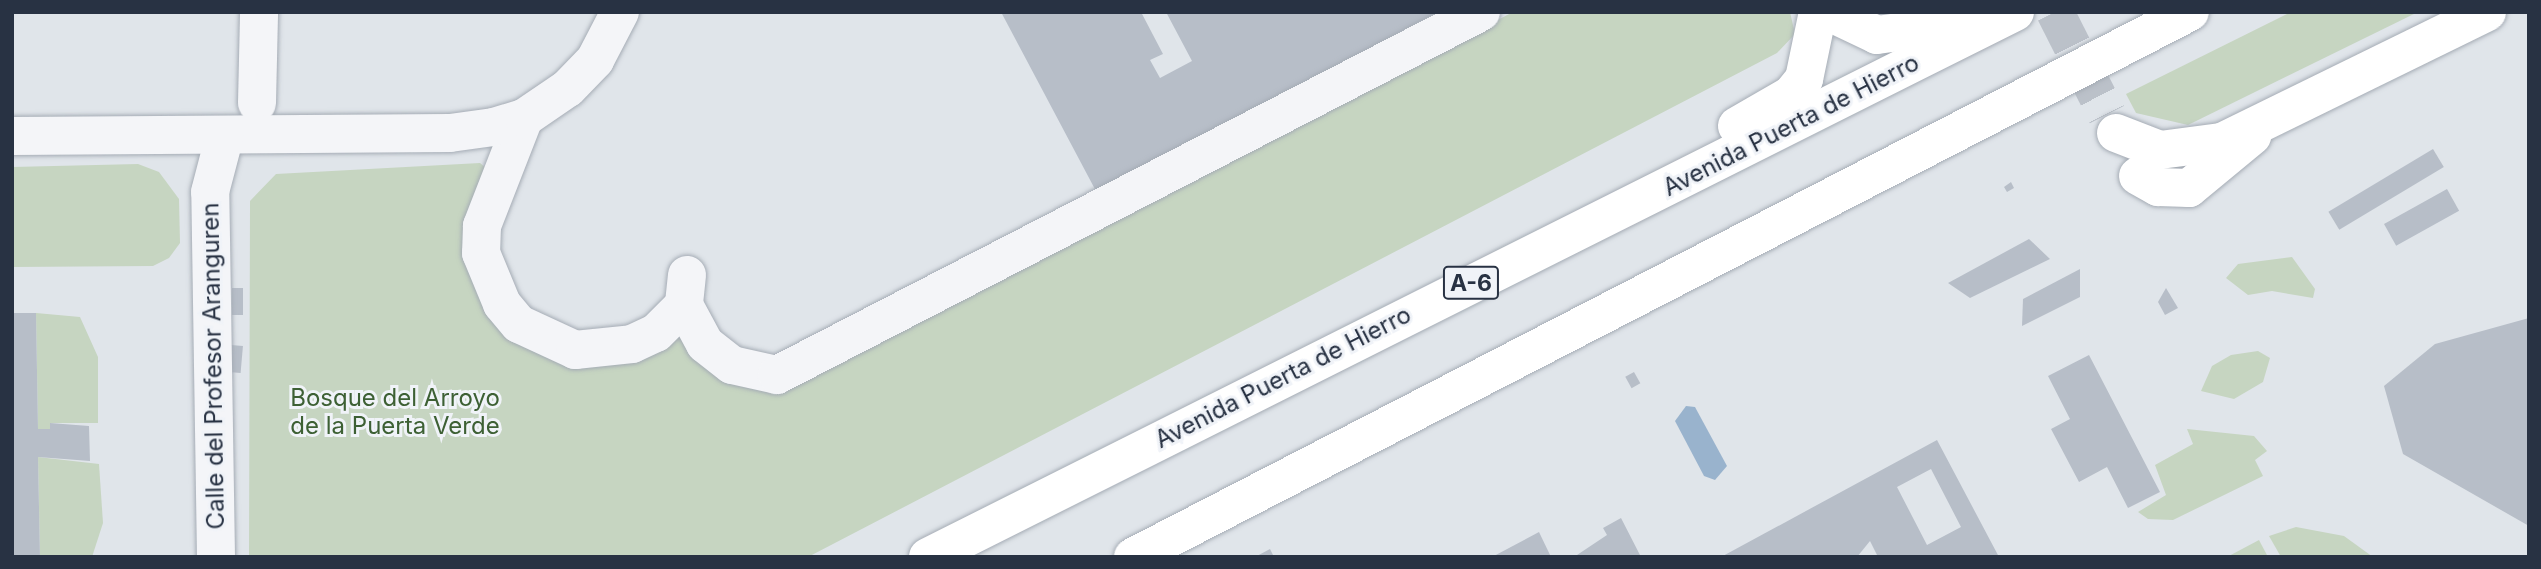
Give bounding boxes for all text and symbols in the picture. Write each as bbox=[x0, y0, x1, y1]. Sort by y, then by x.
street label: Avenida Puerta de Hierro bbox=[1658, 48, 1924, 202]
street label: Calle del Profesor Aranguren bbox=[196, 202, 230, 530]
road number: A-6 bbox=[1441, 264, 1501, 302]
street label: Avenida Puerta de Hierro bbox=[1150, 300, 1416, 454]
park label: Bosque del Arroyo de la Puerta Verde bbox=[290, 384, 500, 440]

